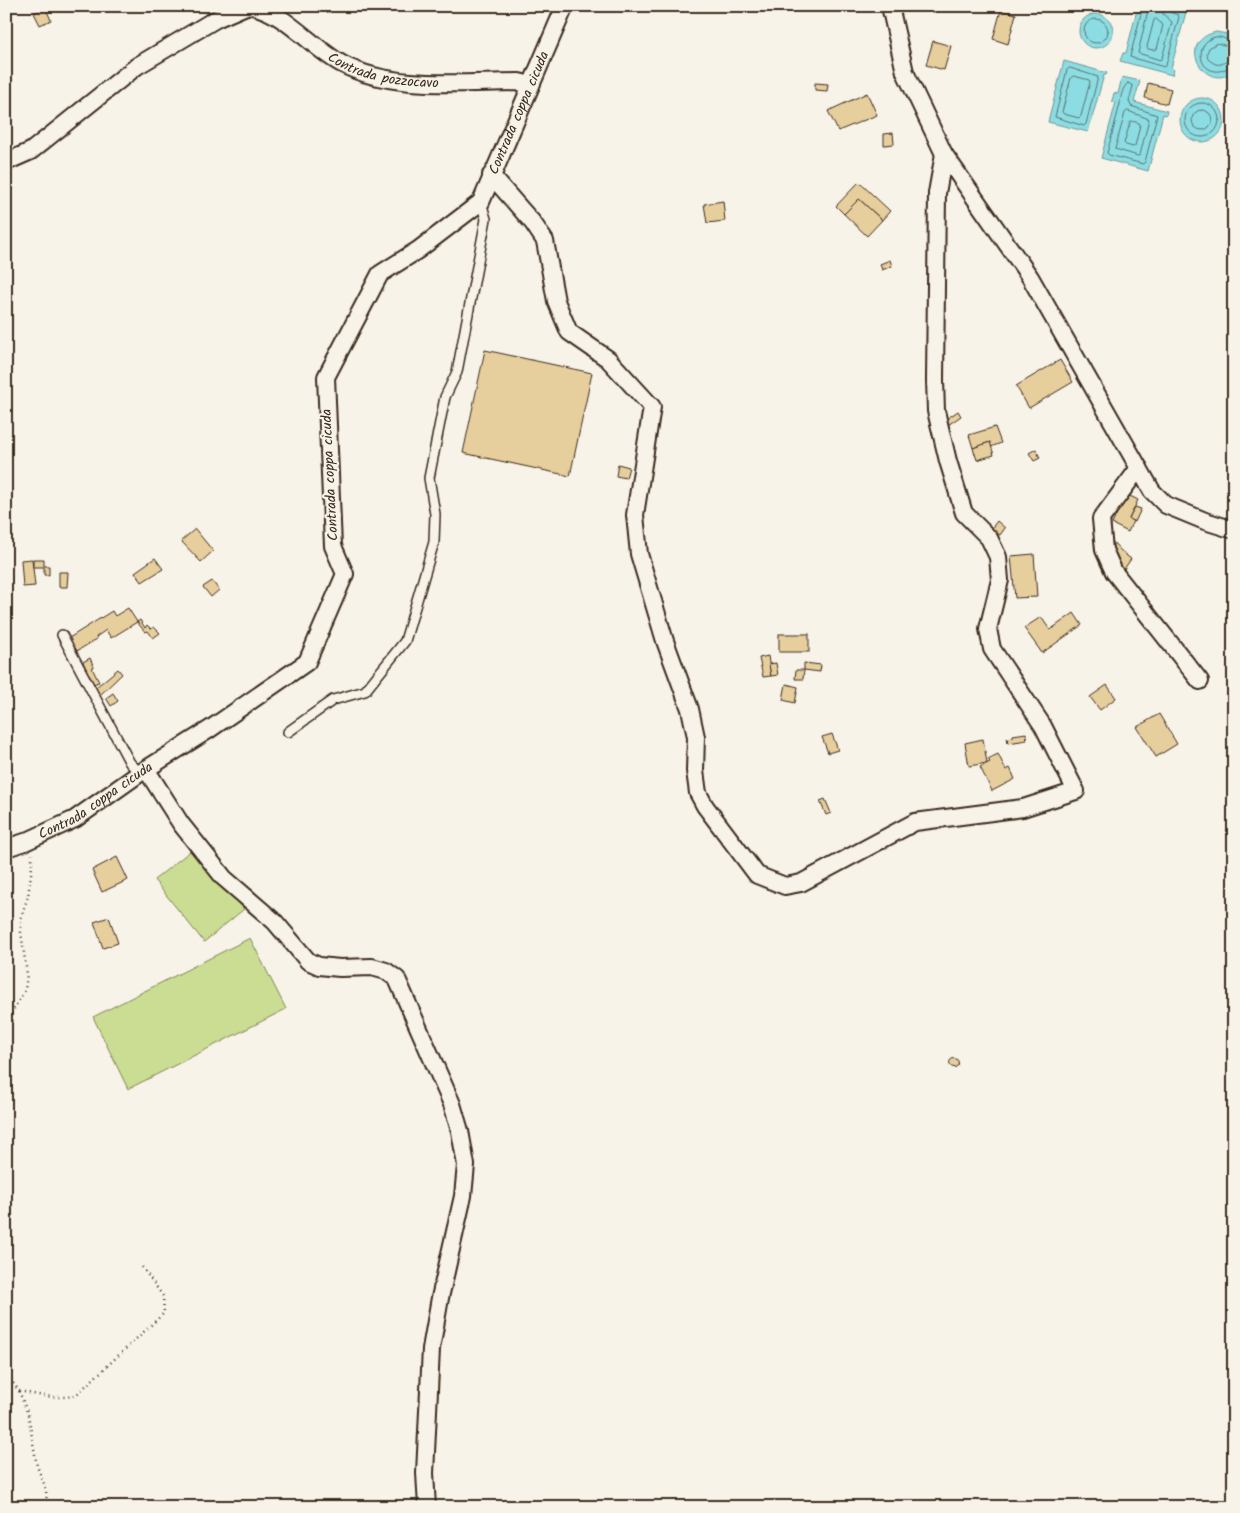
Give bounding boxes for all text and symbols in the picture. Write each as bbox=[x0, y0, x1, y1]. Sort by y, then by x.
street label: Contrada pozzocavo bbox=[323, 47, 439, 94]
street label: Contrada coppa cicuda bbox=[483, 48, 555, 178]
street label: Contrada coppa cicuda bbox=[316, 408, 344, 542]
street label: Contrada coppa cicuda bbox=[35, 756, 157, 845]

